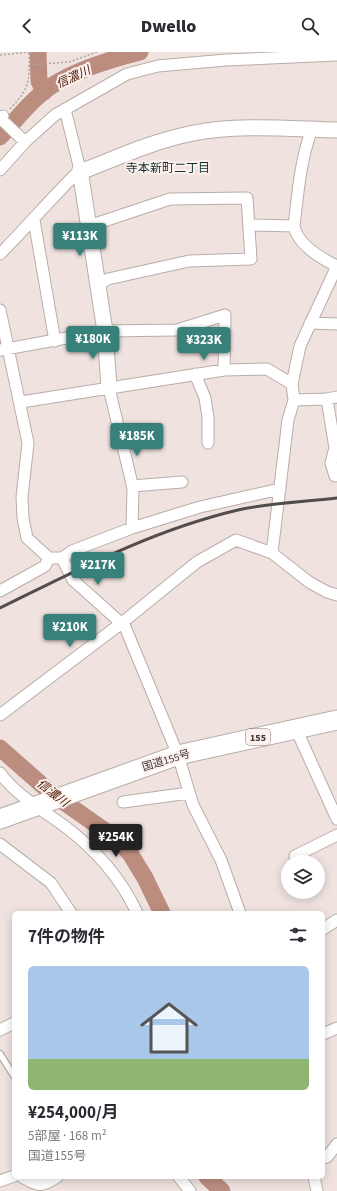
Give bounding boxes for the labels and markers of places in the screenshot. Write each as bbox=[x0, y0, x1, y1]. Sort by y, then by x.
pin: ¥113K bbox=[52, 223, 108, 257]
pin: ¥180K bbox=[65, 326, 121, 360]
pin: ¥323K bbox=[176, 327, 232, 361]
pin: ¥185K bbox=[109, 423, 165, 457]
pin: ¥217K bbox=[70, 552, 126, 586]
pin: ¥210K bbox=[42, 614, 98, 648]
pin: ¥254K bbox=[88, 824, 144, 858]

